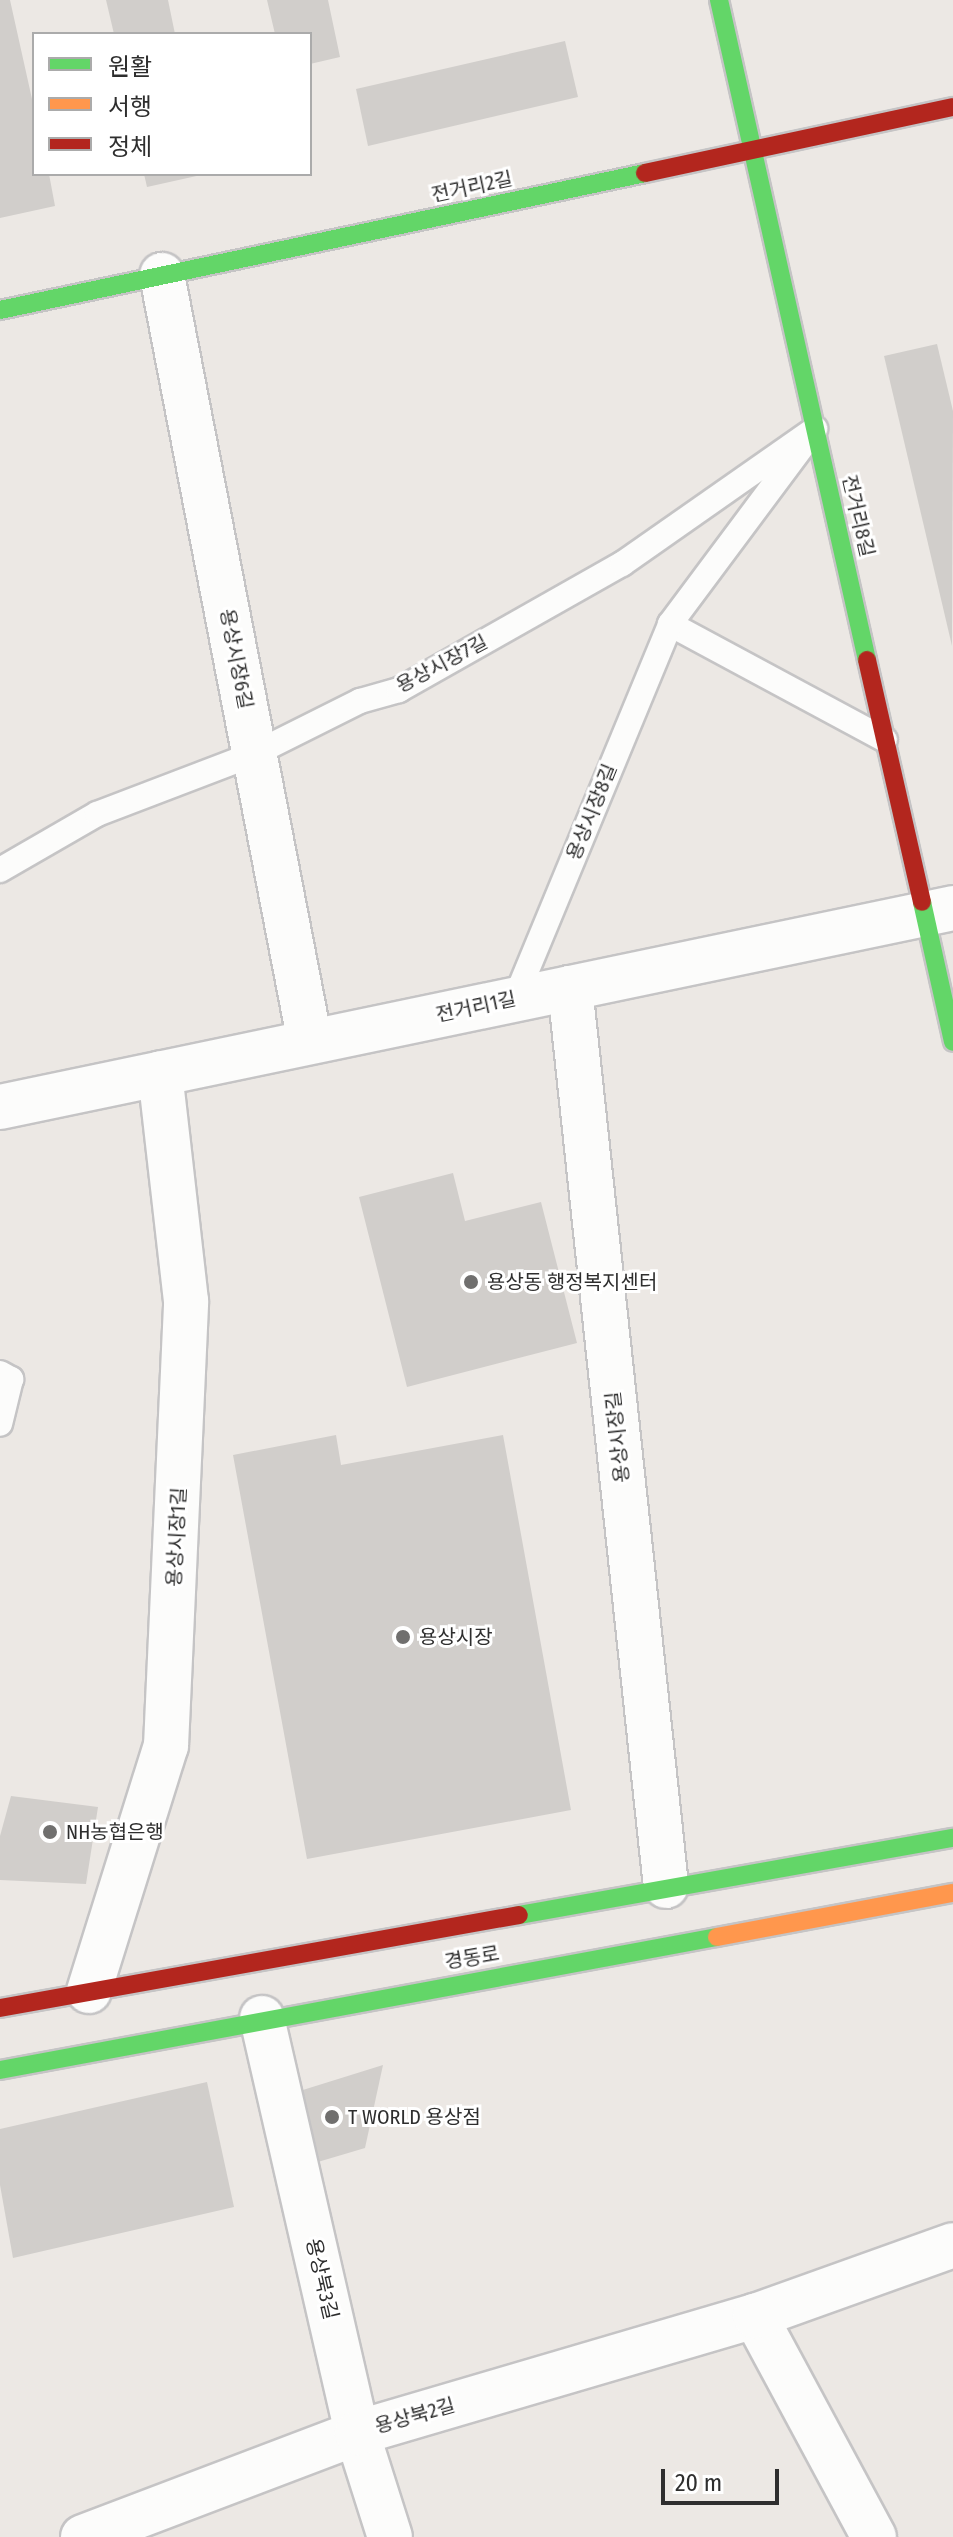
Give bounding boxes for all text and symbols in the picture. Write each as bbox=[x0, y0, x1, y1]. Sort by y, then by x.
legend bbox=[32, 32, 312, 176]
text: 원활 bbox=[108, 53, 152, 81]
text: 서행 bbox=[108, 93, 152, 121]
text: 정체 bbox=[108, 133, 152, 161]
street label: 전거리2길 bbox=[429, 167, 515, 207]
street label: 전거리8길 bbox=[837, 473, 879, 559]
street label: 용상시장6길 bbox=[214, 607, 258, 711]
street label: 용상시장7길 bbox=[392, 630, 492, 698]
street label: 용상시장8길 bbox=[562, 760, 622, 864]
street label: 전거리1길 bbox=[434, 987, 518, 1027]
place label: 용상동 행정복지센터 bbox=[487, 1270, 657, 1294]
marker: 용상동 행정복지센터 bbox=[462, 1273, 480, 1291]
street label: 용상시장길 bbox=[601, 1390, 635, 1484]
street label: 용상시장1길 bbox=[162, 1487, 192, 1587]
place label: 용상시장 bbox=[419, 1625, 493, 1649]
marker: 용상시장 bbox=[394, 1628, 412, 1646]
place label: NH농협은행 bbox=[66, 1820, 164, 1844]
marker: NH농협은행 bbox=[41, 1823, 59, 1841]
street label: 경동로 bbox=[443, 1941, 501, 1975]
place label: T WORLD 용상점 bbox=[348, 2105, 481, 2129]
marker: T WORLD 용상점 bbox=[323, 2108, 341, 2126]
street label: 용상북3길 bbox=[301, 2236, 343, 2322]
street label: 용상북2길 bbox=[372, 2393, 458, 2439]
scale bar bbox=[665, 2453, 783, 2503]
text: 20 m bbox=[675, 2469, 722, 2497]

